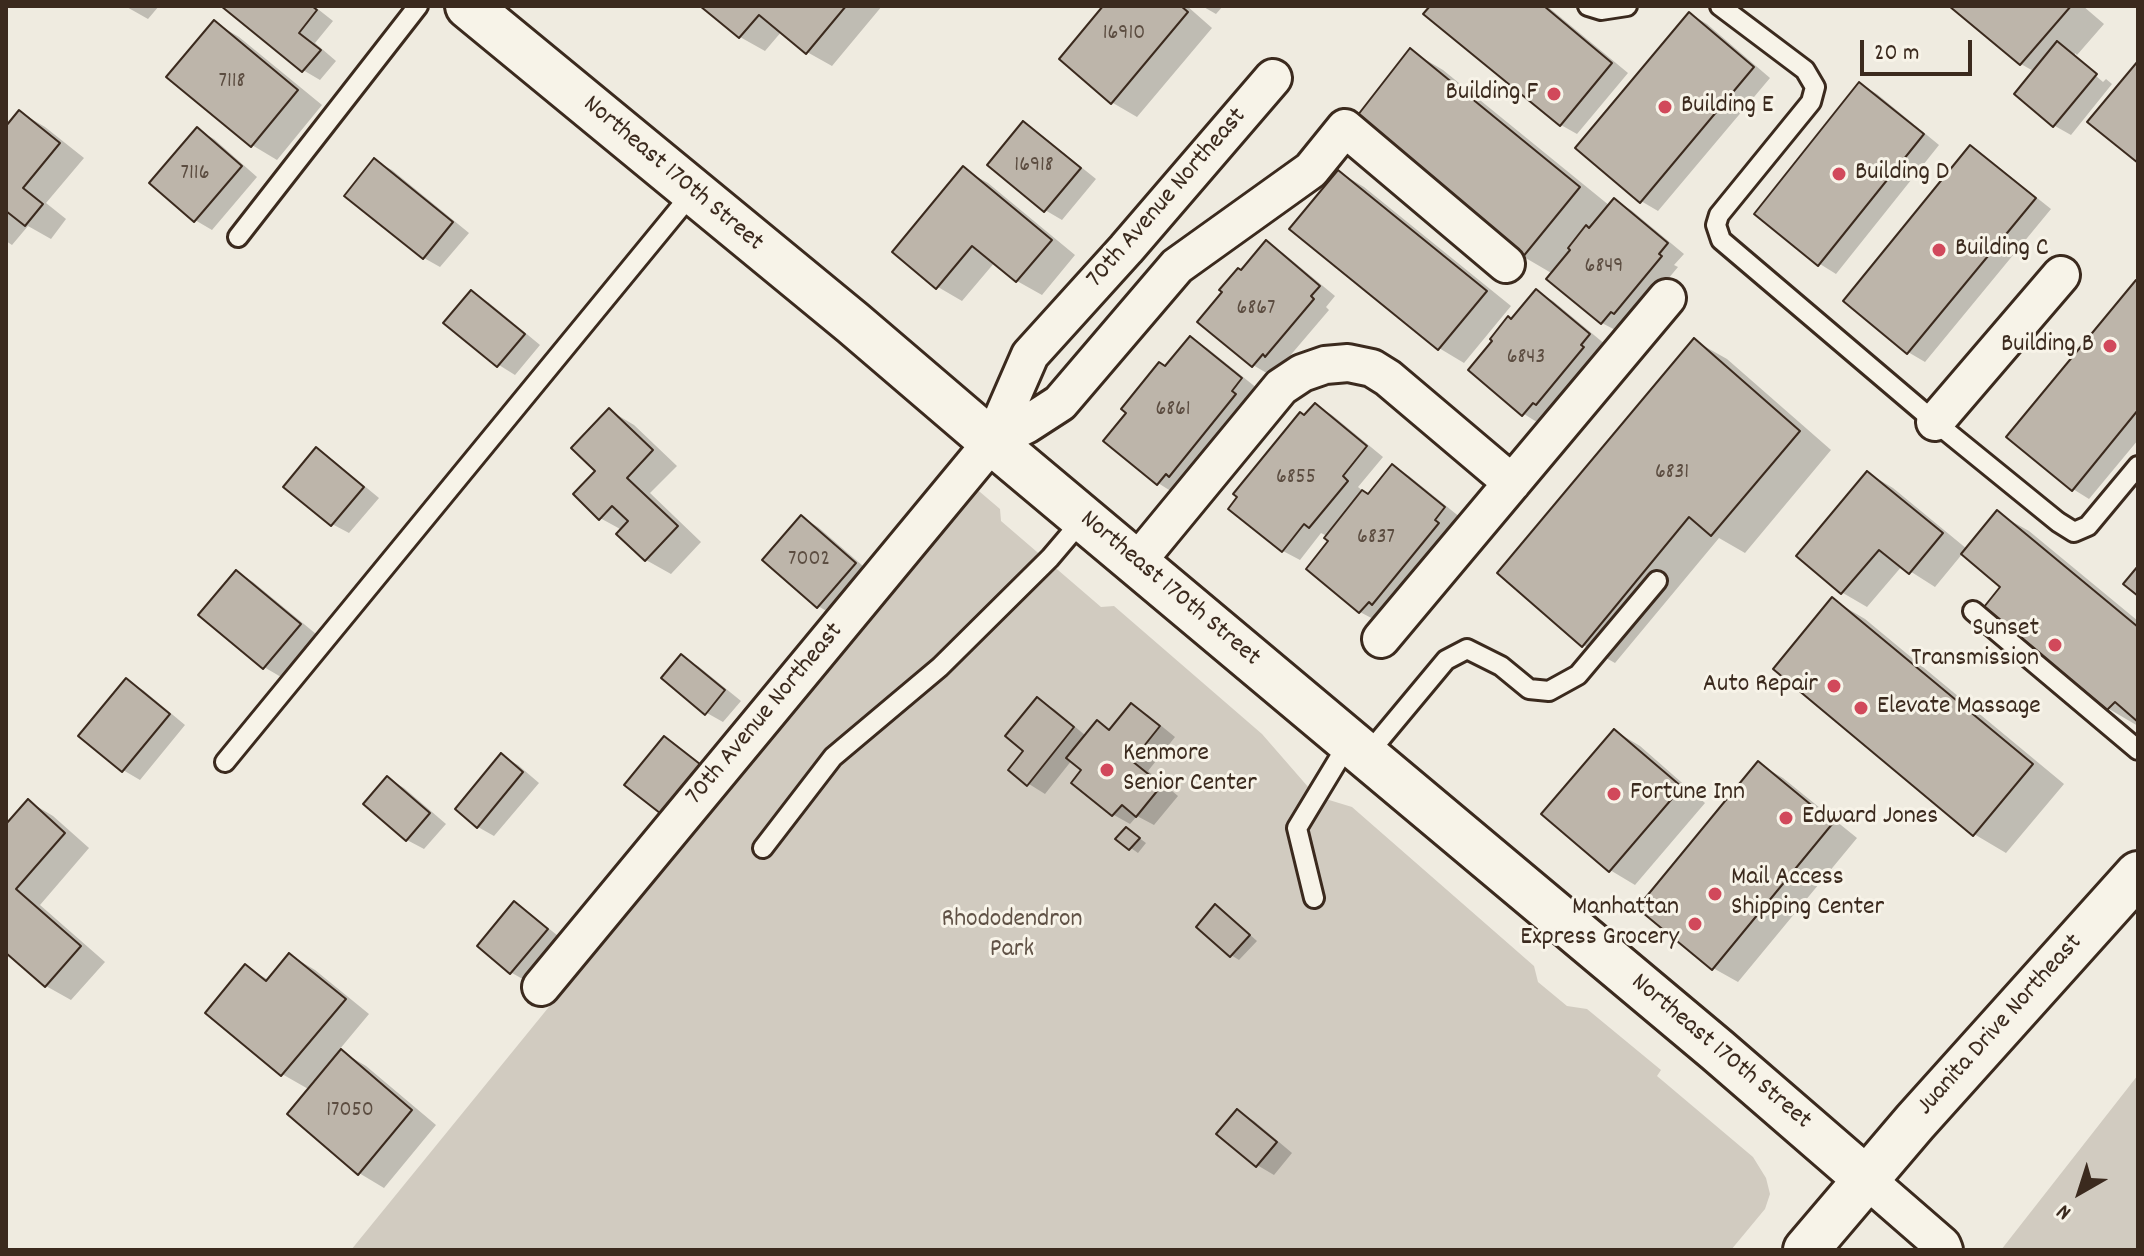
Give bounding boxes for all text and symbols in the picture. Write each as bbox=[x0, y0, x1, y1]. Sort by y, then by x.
house number: 16910 bbox=[1103, 22, 1145, 48]
scale bar bbox=[1864, 24, 1976, 74]
text: 20 m bbox=[1874, 37, 1920, 71]
house number: 7118 bbox=[219, 70, 245, 96]
place label: Building F bbox=[1446, 78, 1538, 110]
marker: Building F bbox=[1545, 85, 1563, 103]
street label: Northeast 170th Street bbox=[575, 90, 769, 260]
place label: Building E bbox=[1681, 91, 1774, 123]
marker: Building E bbox=[1656, 98, 1674, 116]
street label: 70th Avenue Northeast bbox=[1081, 103, 1255, 295]
house number: 16918 bbox=[1014, 154, 1054, 180]
place label: Building D bbox=[1855, 158, 1949, 190]
house number: 7116 bbox=[181, 162, 209, 188]
marker: Building D bbox=[1830, 165, 1848, 183]
place label: Building C bbox=[1955, 234, 2049, 266]
marker: Building C bbox=[1930, 241, 1948, 259]
house number: 6849 bbox=[1585, 255, 1623, 281]
house number: 6867 bbox=[1237, 297, 1275, 323]
place label: Building B bbox=[2001, 330, 2094, 362]
marker: Building B bbox=[2101, 337, 2119, 355]
house number: 6843 bbox=[1507, 346, 1545, 372]
house number: 6861 bbox=[1155, 398, 1191, 424]
house number: 6831 bbox=[1655, 461, 1689, 487]
house number: 6855 bbox=[1276, 466, 1316, 492]
street label: Northeast 170th Street bbox=[1072, 505, 1266, 675]
house number: 6837 bbox=[1357, 526, 1395, 552]
house number: 7002 bbox=[788, 548, 830, 574]
place label: Sunset Transmission bbox=[1911, 614, 2039, 676]
street label: 70th Avenue Northeast bbox=[681, 617, 851, 813]
marker: Sunset Transmission bbox=[2046, 636, 2064, 654]
place label: Auto Repair bbox=[1703, 670, 1818, 702]
marker: Auto Repair bbox=[1825, 677, 1843, 695]
place label: Elevate Massage bbox=[1877, 692, 2041, 724]
marker: Elevate Massage bbox=[1852, 699, 1870, 717]
place label: Kenmore Senior Center bbox=[1123, 739, 1257, 800]
marker: Kenmore Senior Center bbox=[1098, 761, 1116, 779]
place label: Fortune Inn bbox=[1630, 778, 1745, 810]
marker: Fortune Inn bbox=[1605, 785, 1623, 803]
place label: Edward Jones bbox=[1802, 802, 1938, 834]
marker: Edward Jones bbox=[1777, 809, 1795, 827]
place label: Mail Access Shipping Center bbox=[1731, 863, 1884, 924]
marker: Mail Access Shipping Center bbox=[1706, 885, 1724, 903]
place label: Manhattan Express Grocery bbox=[1520, 893, 1679, 954]
park label: Rhododendron Park bbox=[942, 905, 1082, 966]
marker: Manhattan Express Grocery bbox=[1686, 915, 1704, 933]
street label: Juanita Drive Northeast bbox=[1911, 929, 2091, 1123]
street label: Northeast 170th Street bbox=[1623, 968, 1817, 1138]
house number: 17050 bbox=[326, 1099, 374, 1125]
north arrow bbox=[2040, 1152, 2120, 1232]
text: N bbox=[2051, 1196, 2079, 1227]

